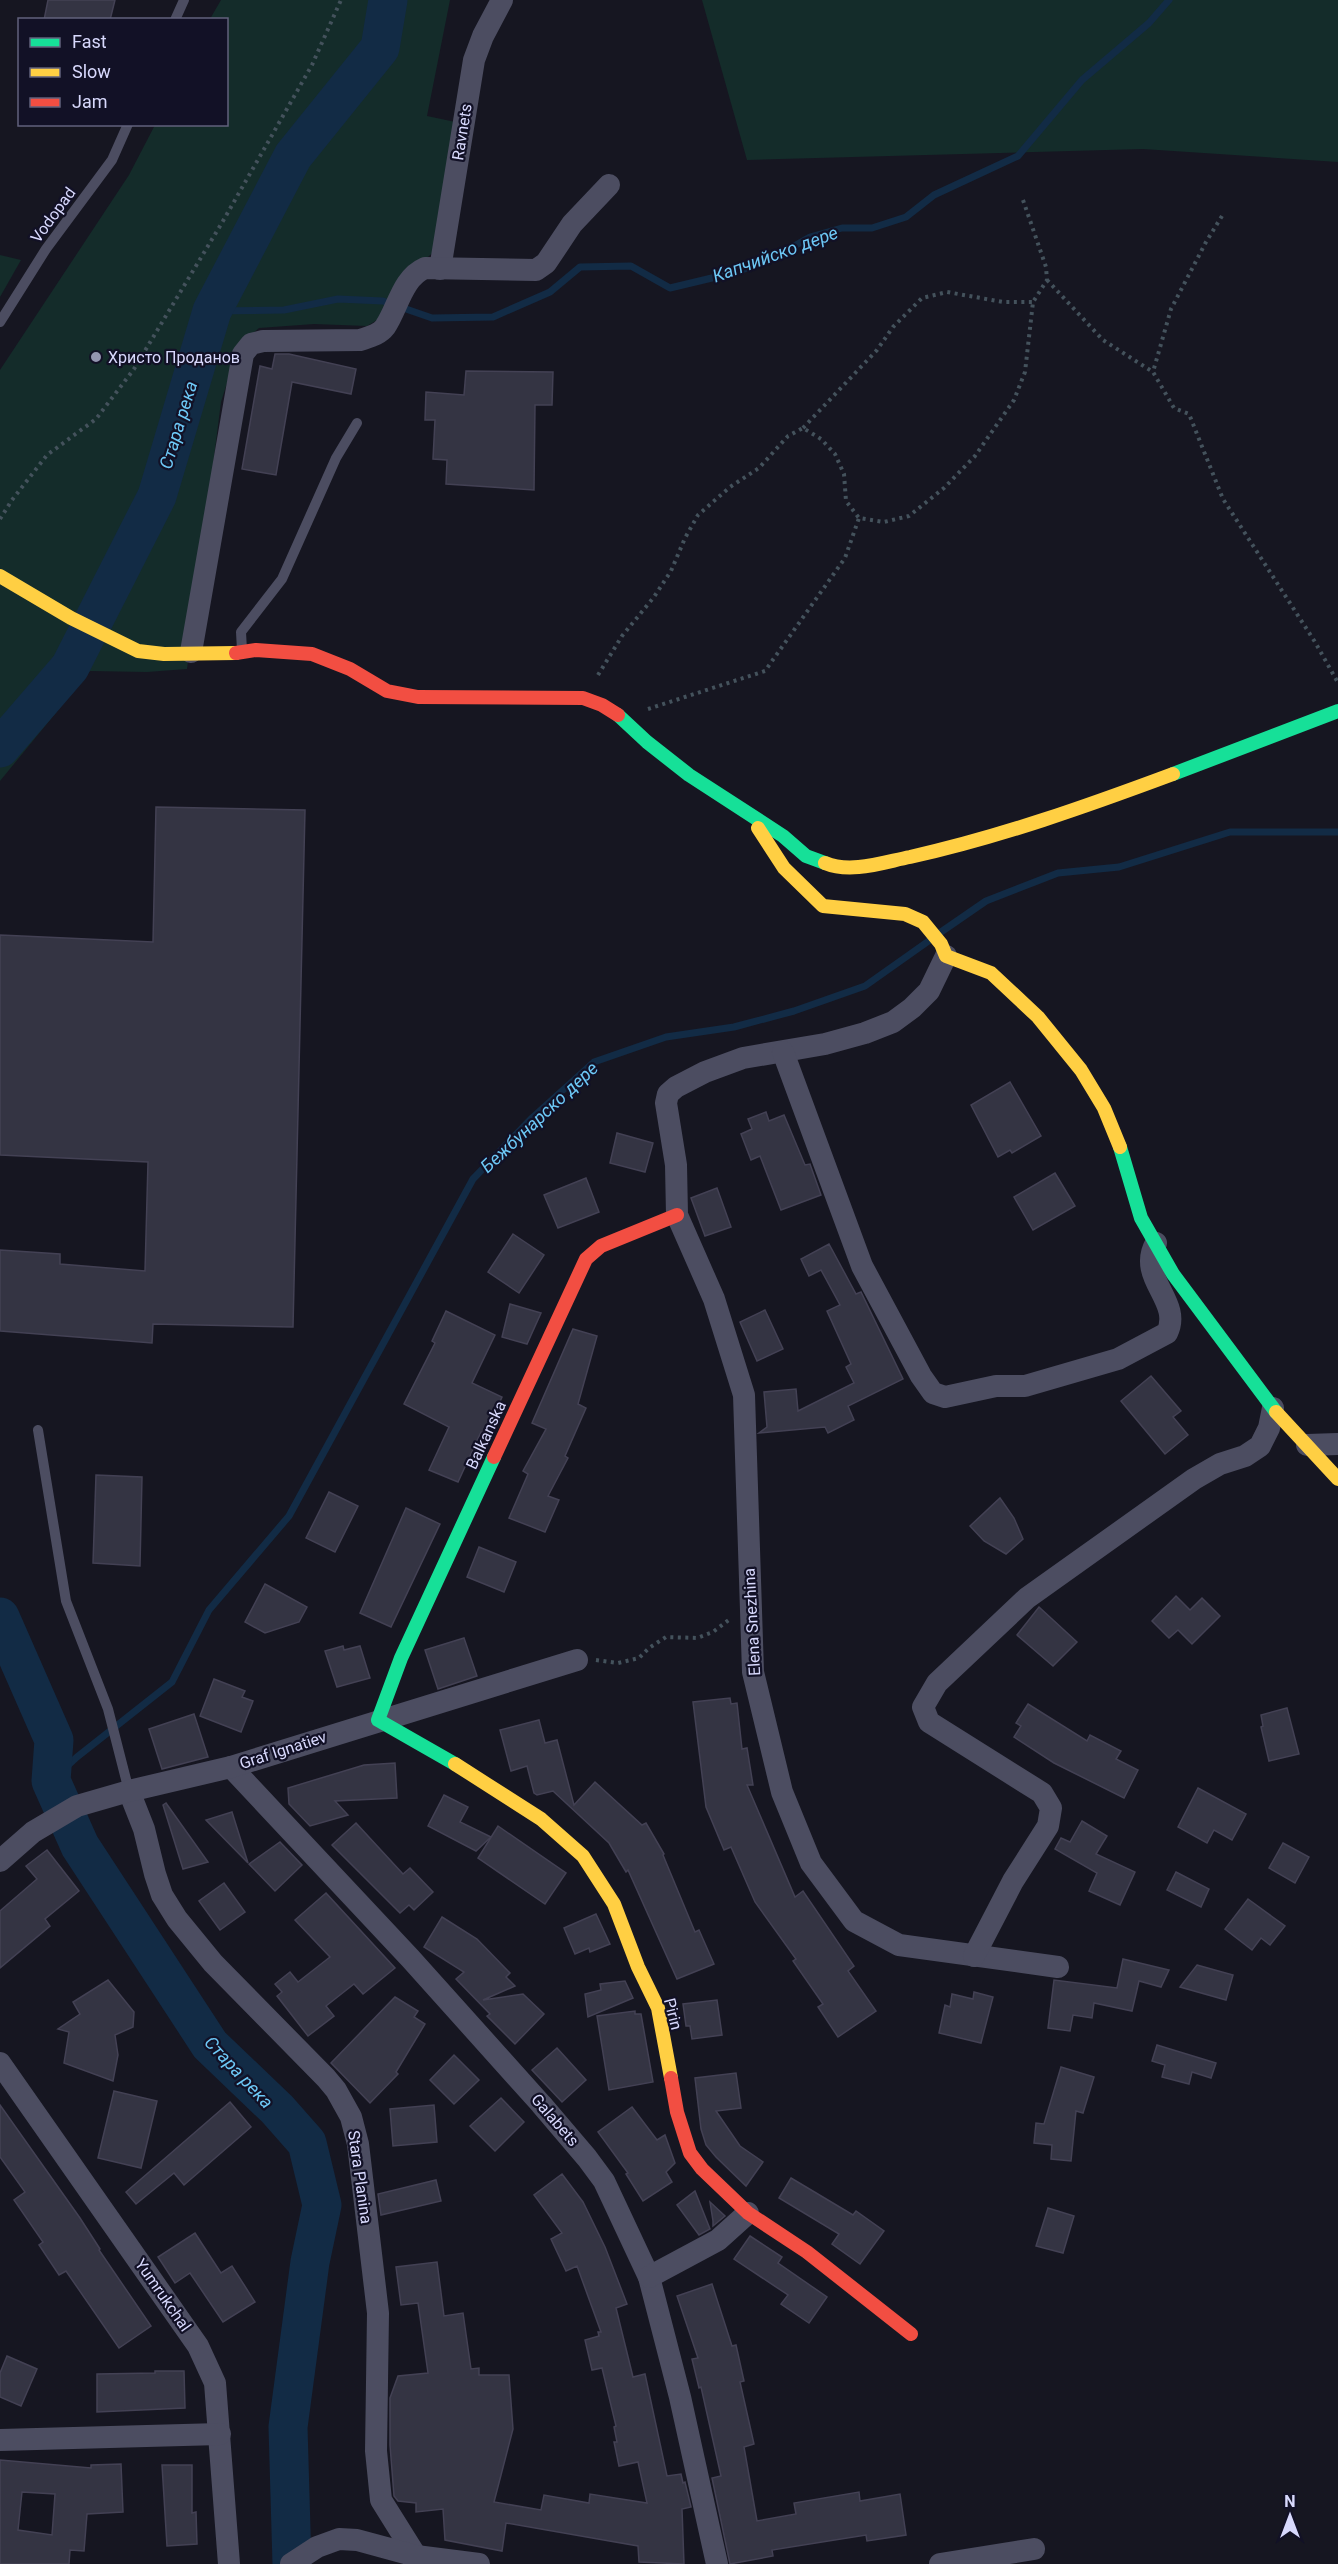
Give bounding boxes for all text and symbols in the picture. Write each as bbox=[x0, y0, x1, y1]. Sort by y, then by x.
legend bbox=[18, 18, 228, 126]
text: Fast bbox=[72, 31, 107, 52]
text: Slow bbox=[72, 61, 111, 82]
text: Jam bbox=[72, 91, 108, 112]
street label: Ravnets bbox=[448, 102, 476, 162]
street label: Vodopad bbox=[27, 184, 79, 246]
water label: Капчийско дере bbox=[709, 222, 841, 286]
place label: Христо Проданов bbox=[108, 348, 240, 367]
marker: Христо Проданов bbox=[89, 350, 103, 364]
water label: Стара река bbox=[155, 378, 201, 472]
water label: Бежбунарско дере bbox=[476, 1057, 602, 1177]
street label: Balkanska bbox=[462, 1398, 510, 1472]
street label: Elena Snezhina bbox=[740, 1568, 764, 1676]
street label: Graf Ignatiev bbox=[237, 1727, 329, 1773]
street label: Pirin bbox=[660, 1996, 686, 2032]
water label: Стара река bbox=[200, 2032, 278, 2112]
street label: Galabets bbox=[527, 2090, 583, 2150]
street label: Stara Planina bbox=[344, 2129, 376, 2225]
street label: Yumrukchal bbox=[131, 2255, 195, 2335]
north arrow bbox=[1260, 2486, 1320, 2546]
text: N bbox=[1284, 2492, 1296, 2511]

